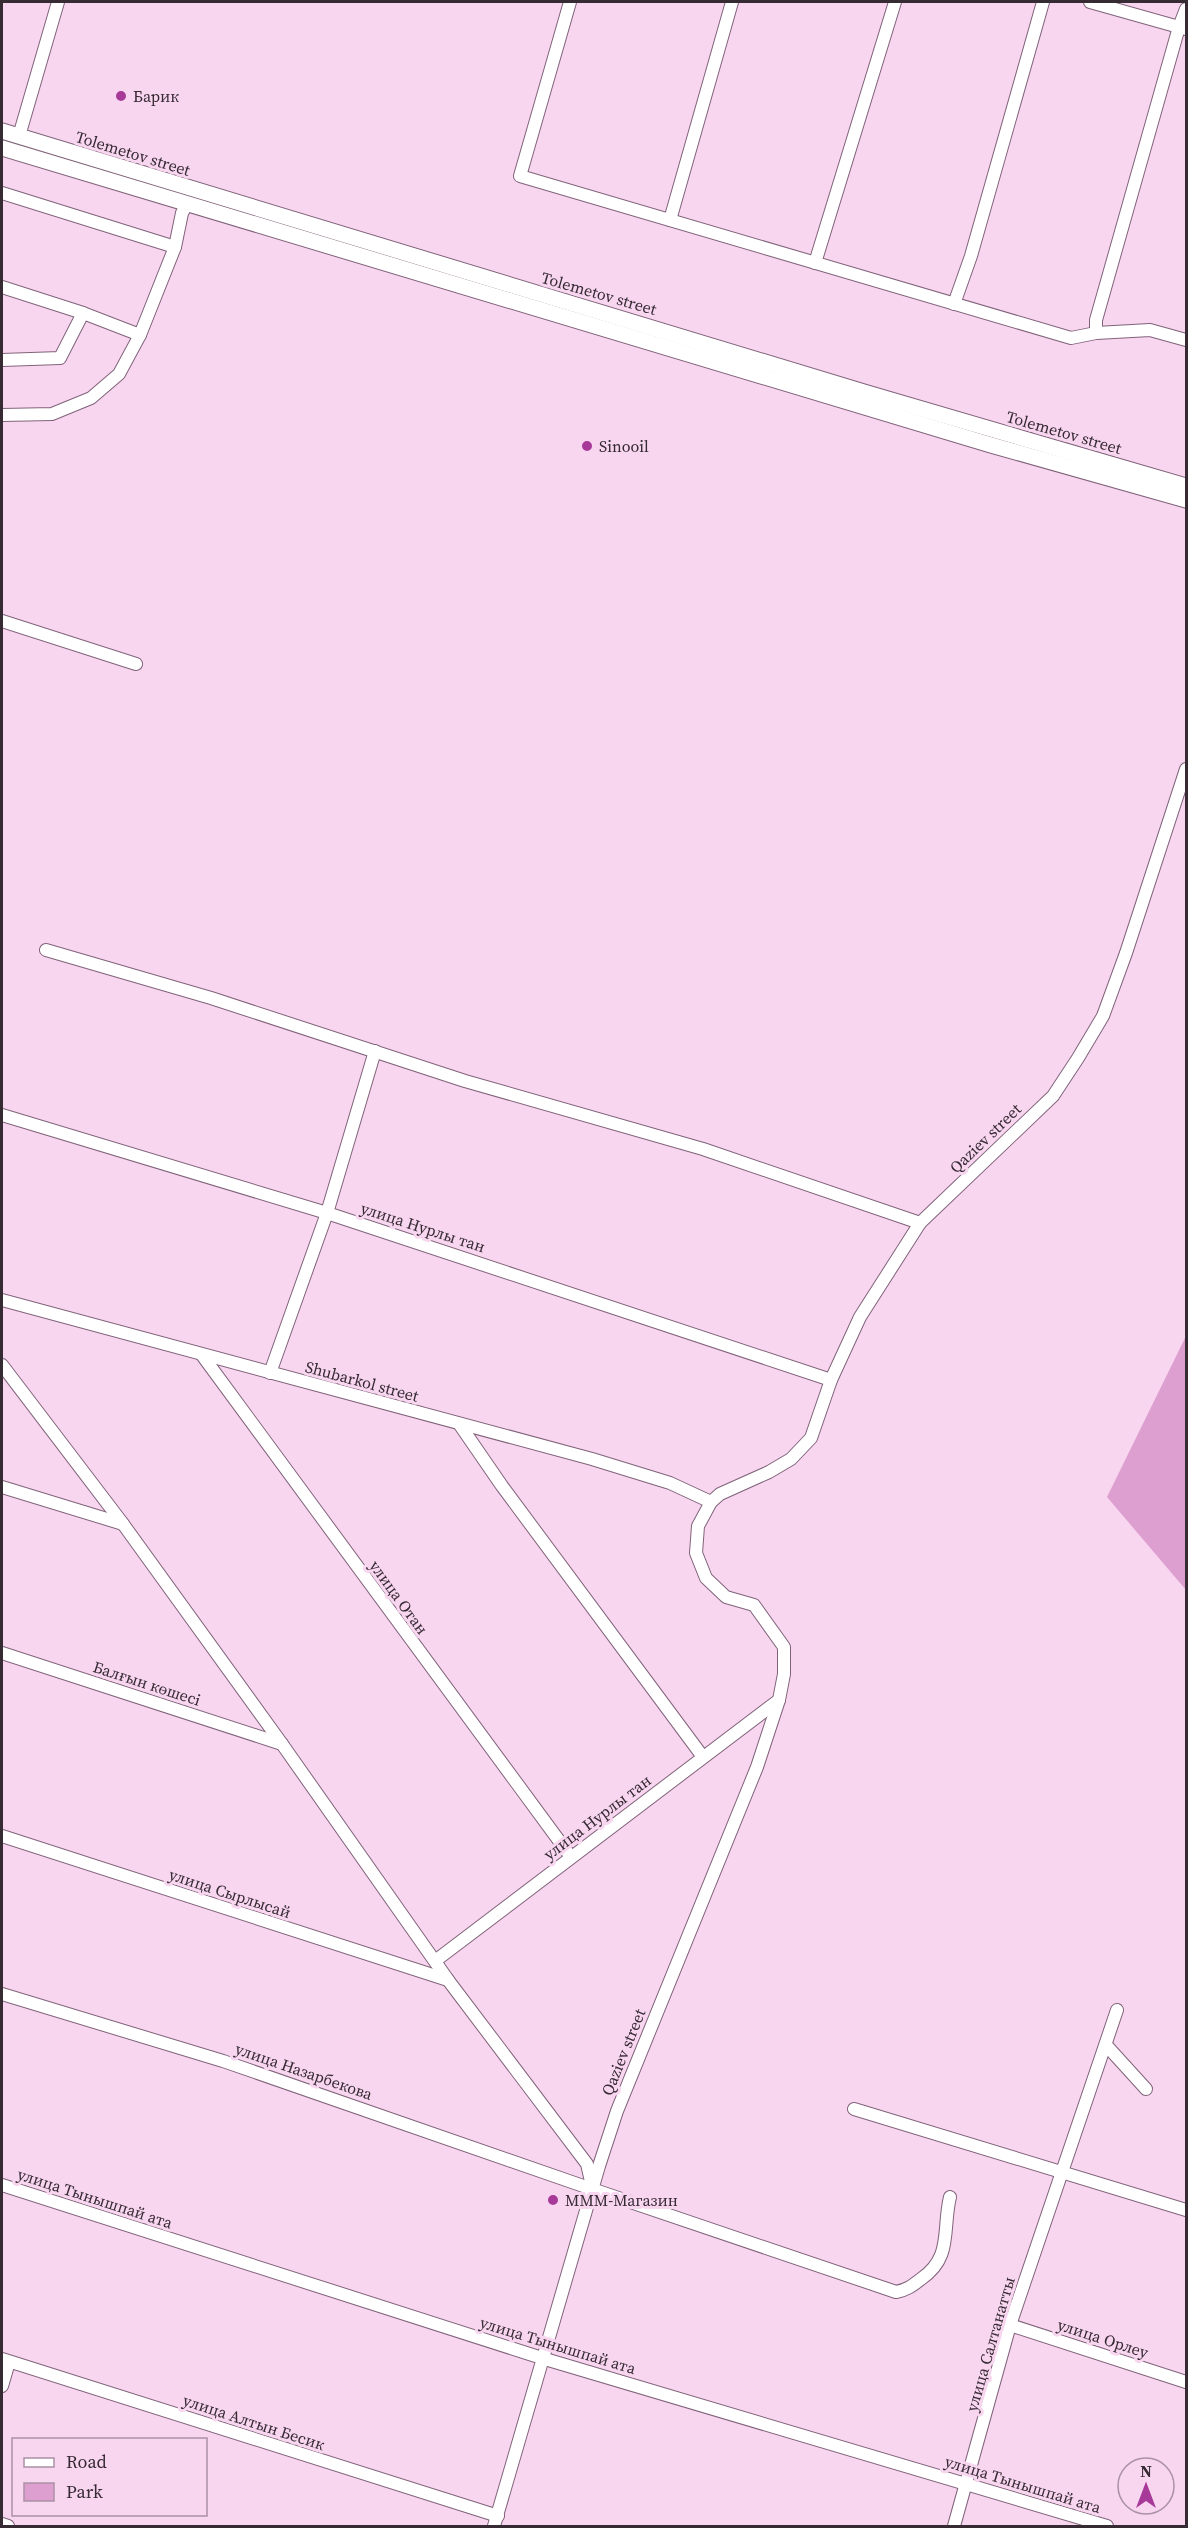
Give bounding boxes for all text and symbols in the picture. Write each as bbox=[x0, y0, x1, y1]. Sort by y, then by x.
place label: Барик bbox=[133, 85, 179, 107]
marker: Барик bbox=[114, 89, 128, 103]
street label: Tolemetov street bbox=[73, 125, 194, 181]
street label: Tolemetov street bbox=[539, 266, 660, 320]
street label: Tolemetov street bbox=[1004, 405, 1125, 459]
place label: Sinooil bbox=[599, 435, 649, 457]
marker: Sinooil bbox=[580, 439, 594, 453]
street label: Qaziev street bbox=[944, 1098, 1026, 1178]
street label: улица Нурлы тан bbox=[358, 1197, 488, 1257]
street label: Shubarkol street bbox=[303, 1355, 422, 1407]
street label: улица Отан bbox=[365, 1555, 433, 1639]
street label: Балғын көшесі bbox=[90, 1655, 204, 1711]
street label: улица Нурлы тан bbox=[539, 1769, 655, 1865]
street label: улица Сырлысай bbox=[166, 1863, 294, 1923]
street label: Qaziev street bbox=[596, 2005, 651, 2099]
street label: улица Назарбекова bbox=[232, 2037, 376, 2105]
street label: улица Тынышпай ата bbox=[15, 2163, 176, 2234]
place label: МММ-Магазин bbox=[565, 2189, 678, 2211]
marker: МММ-Магазин bbox=[546, 2193, 560, 2207]
street label: улица Салтанатты bbox=[960, 2274, 1020, 2414]
street label: улица Тынышпай ата bbox=[477, 2311, 639, 2379]
street label: улица Орлеу bbox=[1055, 2313, 1152, 2363]
street label: улица Алтын Бесик bbox=[180, 2389, 328, 2455]
legend bbox=[12, 2438, 207, 2516]
text: Road bbox=[66, 2449, 107, 2474]
street label: улица Тынышпай ата bbox=[942, 2450, 1104, 2518]
north arrow bbox=[1116, 2456, 1176, 2516]
text: N bbox=[1140, 2460, 1152, 2482]
text: Park bbox=[66, 2479, 103, 2504]

